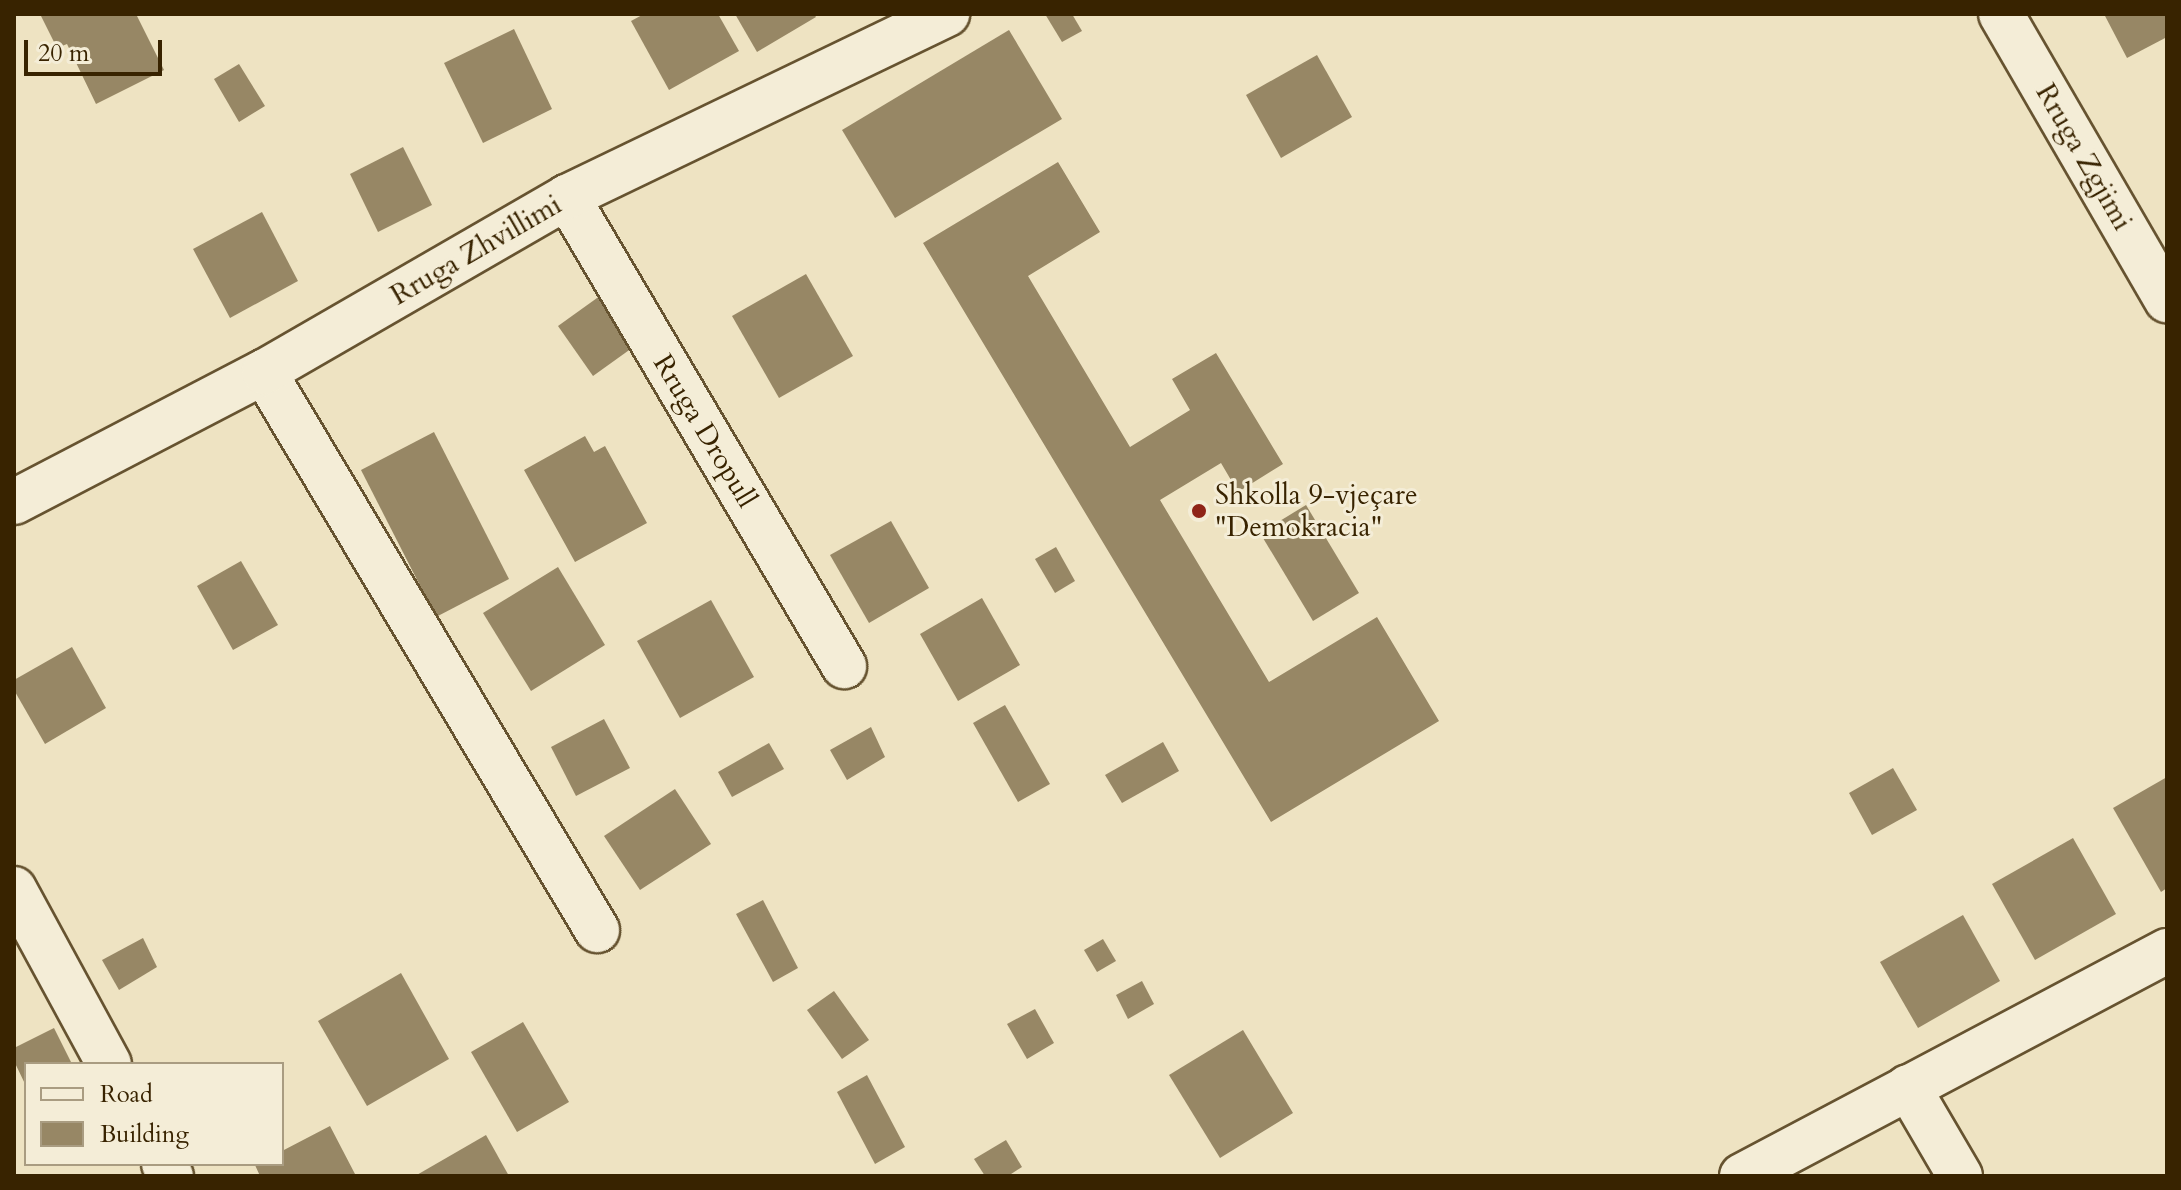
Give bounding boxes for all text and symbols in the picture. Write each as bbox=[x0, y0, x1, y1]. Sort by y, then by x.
scale bar bbox=[28, 24, 166, 74]
text: 20 m bbox=[38, 37, 89, 70]
street label: Rruga Zgjimi bbox=[2029, 78, 2139, 236]
street label: Rruga Zhvillimi bbox=[385, 188, 567, 312]
street label: Rruga Dropull bbox=[646, 348, 764, 514]
place label: Shkolla 9-vjeçare "Demokracia" bbox=[1215, 478, 1418, 544]
marker: Shkolla 9-vjeçare "Demokracia" bbox=[1190, 502, 1208, 520]
legend bbox=[24, 1062, 284, 1166]
text: Road bbox=[100, 1078, 153, 1111]
text: Building bbox=[100, 1118, 189, 1151]

